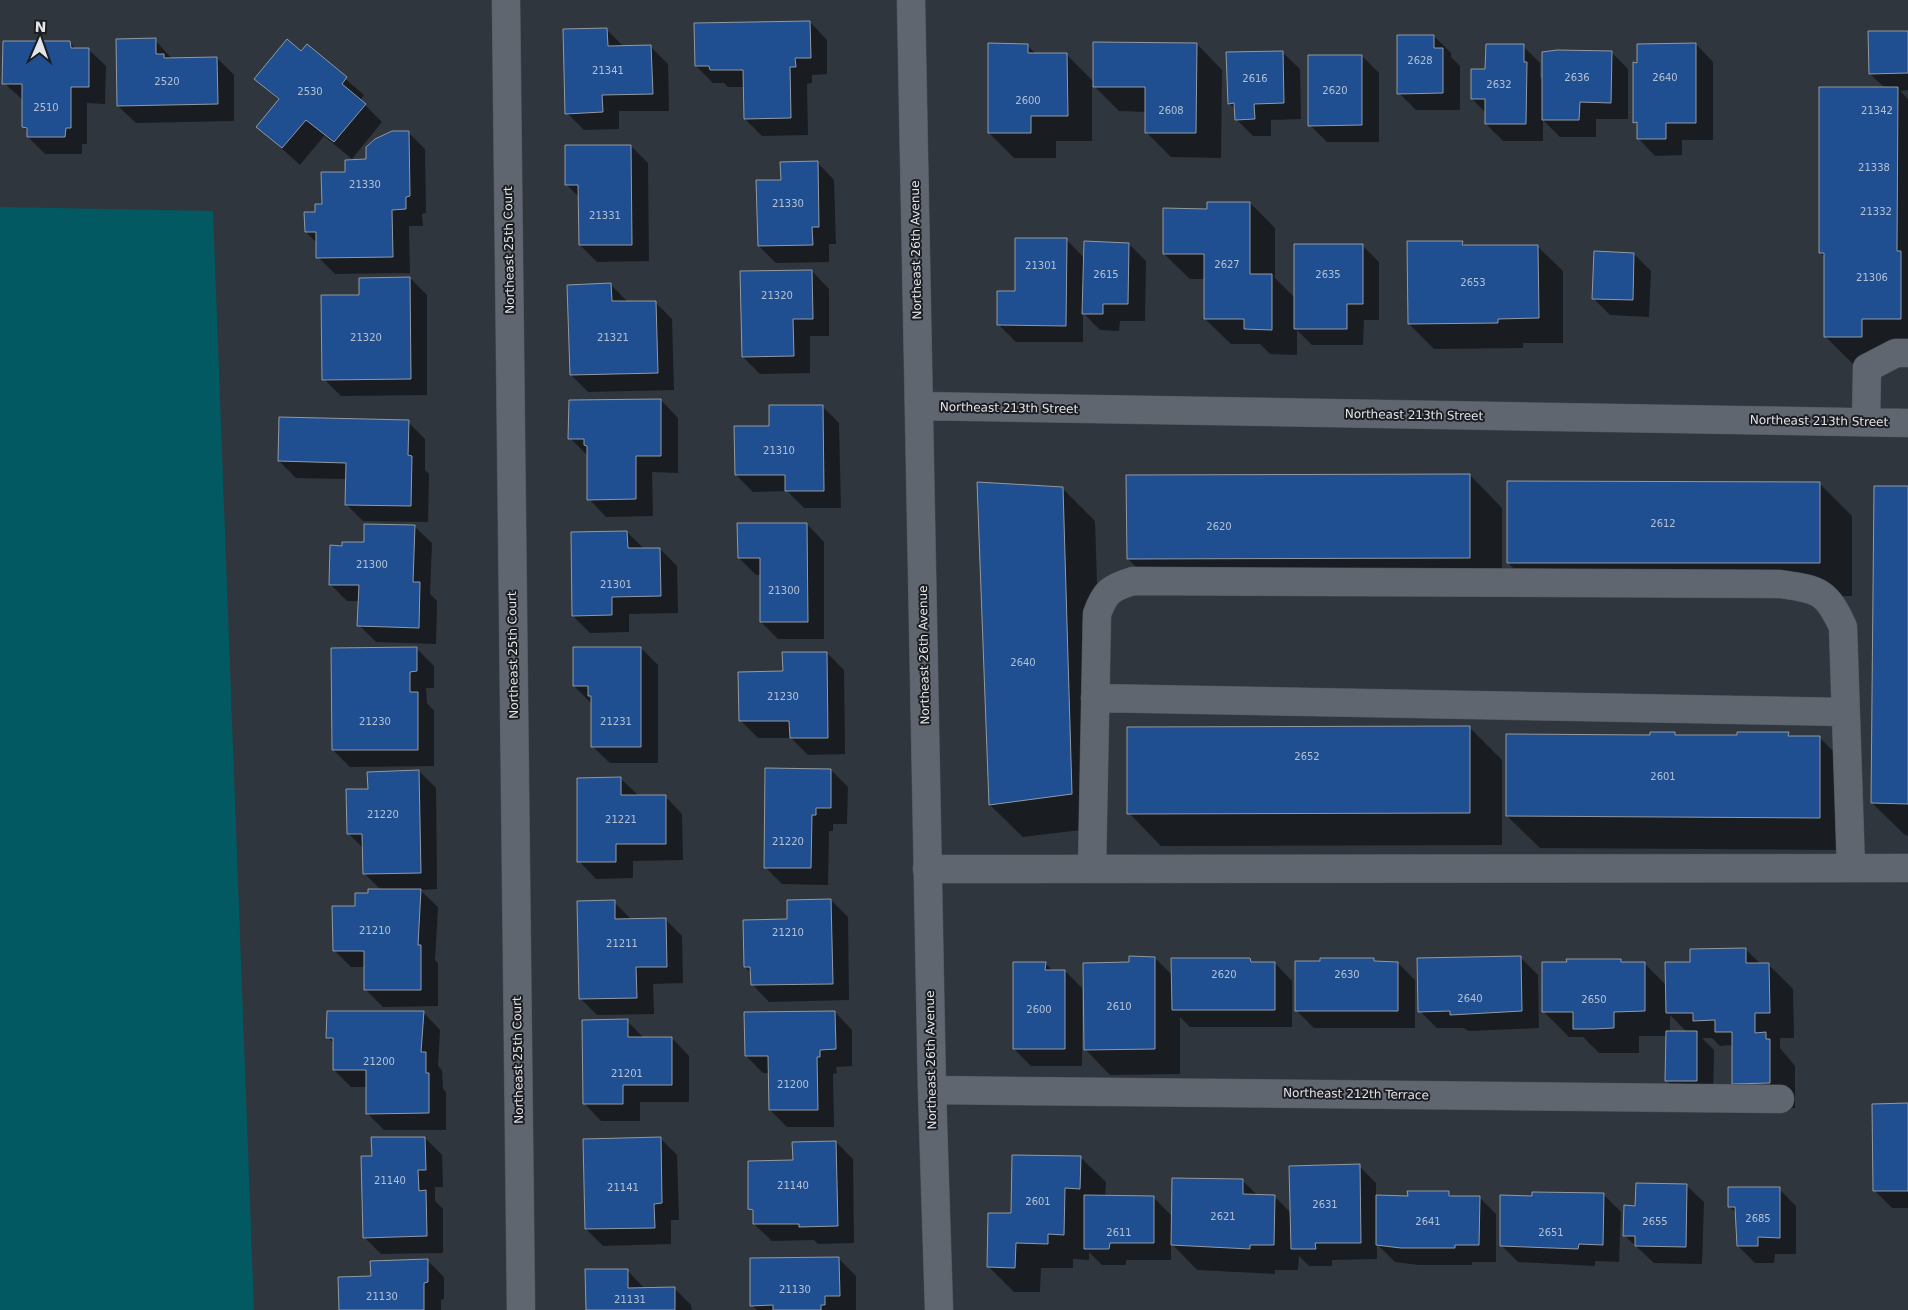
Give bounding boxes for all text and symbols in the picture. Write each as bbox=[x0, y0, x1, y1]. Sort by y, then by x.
north arrow bbox=[15, 15, 65, 65]
text: N bbox=[34, 19, 47, 35]
house number: 2628 bbox=[1407, 55, 1433, 66]
house number: 21341 bbox=[592, 65, 624, 76]
house number: 2636 bbox=[1564, 72, 1590, 83]
house number: 2640 bbox=[1652, 72, 1678, 83]
house number: 2616 bbox=[1242, 73, 1268, 84]
house number: 2520 bbox=[154, 76, 180, 87]
house number: 2632 bbox=[1486, 79, 1512, 90]
house number: 2620 bbox=[1322, 85, 1348, 96]
house number: 2530 bbox=[297, 86, 323, 97]
house number: 2600 bbox=[1015, 95, 1041, 106]
house number: 2510 bbox=[33, 102, 59, 113]
house number: 2608 bbox=[1158, 105, 1184, 116]
house number: 21342 bbox=[1861, 105, 1893, 116]
house number: 21338 bbox=[1858, 162, 1890, 173]
house number: 21330 bbox=[349, 179, 381, 190]
street label: Northeast 26th Avenue bbox=[908, 180, 924, 320]
street label: Northeast 25th Court bbox=[501, 186, 517, 314]
house number: 21330 bbox=[772, 198, 804, 209]
house number: 21332 bbox=[1860, 206, 1892, 217]
house number: 21331 bbox=[589, 210, 621, 221]
house number: 2627 bbox=[1214, 259, 1240, 270]
house number: 21301 bbox=[1025, 260, 1057, 271]
house number: 2615 bbox=[1093, 269, 1119, 280]
house number: 2635 bbox=[1315, 269, 1341, 280]
house number: 21306 bbox=[1856, 272, 1888, 283]
house number: 2653 bbox=[1460, 277, 1486, 288]
house number: 21320 bbox=[761, 290, 793, 301]
house number: 21320 bbox=[350, 332, 382, 343]
house number: 21321 bbox=[597, 332, 629, 343]
street label: Northeast 213th Street bbox=[940, 400, 1079, 416]
street label: Northeast 213th Street bbox=[1345, 407, 1484, 423]
street label: Northeast 213th Street bbox=[1750, 413, 1889, 429]
house number: 21310 bbox=[763, 445, 795, 456]
house number: 2612 bbox=[1650, 518, 1676, 529]
house number: 2620 bbox=[1206, 521, 1232, 532]
house number: 21300 bbox=[356, 559, 388, 570]
house number: 21301 bbox=[600, 579, 632, 590]
house number: 21300 bbox=[768, 585, 800, 596]
street label: Northeast 26th Avenue bbox=[916, 585, 932, 725]
street label: Northeast 25th Court bbox=[505, 591, 521, 719]
house number: 2640 bbox=[1010, 657, 1036, 668]
house number: 21230 bbox=[767, 691, 799, 702]
house number: 21230 bbox=[359, 716, 391, 727]
house number: 21231 bbox=[600, 716, 632, 727]
house number: 2652 bbox=[1294, 751, 1320, 762]
house number: 2601 bbox=[1650, 771, 1676, 782]
house number: 21220 bbox=[367, 809, 399, 820]
house number: 21221 bbox=[605, 814, 637, 825]
house number: 21220 bbox=[772, 836, 804, 847]
house number: 21210 bbox=[359, 925, 391, 936]
house number: 21210 bbox=[772, 927, 804, 938]
house number: 21211 bbox=[606, 938, 638, 949]
house number: 2620 bbox=[1211, 969, 1237, 980]
house number: 2630 bbox=[1334, 969, 1360, 980]
street label: Northeast 26th Avenue bbox=[923, 990, 939, 1130]
house number: 2640 bbox=[1457, 993, 1483, 1004]
house number: 2650 bbox=[1581, 994, 1607, 1005]
street label: Northeast 25th Court bbox=[510, 996, 526, 1124]
house number: 2610 bbox=[1106, 1001, 1132, 1012]
house number: 2600 bbox=[1026, 1004, 1052, 1015]
house number: 21200 bbox=[363, 1056, 395, 1067]
house number: 21201 bbox=[611, 1068, 643, 1079]
house number: 21200 bbox=[777, 1079, 809, 1090]
street label: Northeast 212th Terrace bbox=[1283, 1086, 1429, 1102]
house number: 21140 bbox=[374, 1175, 406, 1186]
house number: 21140 bbox=[777, 1180, 809, 1191]
house number: 21141 bbox=[607, 1182, 639, 1193]
house number: 2601 bbox=[1025, 1196, 1051, 1207]
house number: 2631 bbox=[1312, 1199, 1338, 1210]
house number: 2621 bbox=[1210, 1211, 1236, 1222]
house number: 2685 bbox=[1745, 1213, 1771, 1224]
house number: 2641 bbox=[1415, 1216, 1441, 1227]
house number: 2655 bbox=[1642, 1216, 1668, 1227]
house number: 2611 bbox=[1106, 1227, 1132, 1238]
house number: 2651 bbox=[1538, 1227, 1564, 1238]
house number: 21130 bbox=[779, 1284, 811, 1295]
house number: 21130 bbox=[366, 1291, 398, 1302]
house number: 21131 bbox=[614, 1294, 646, 1305]

